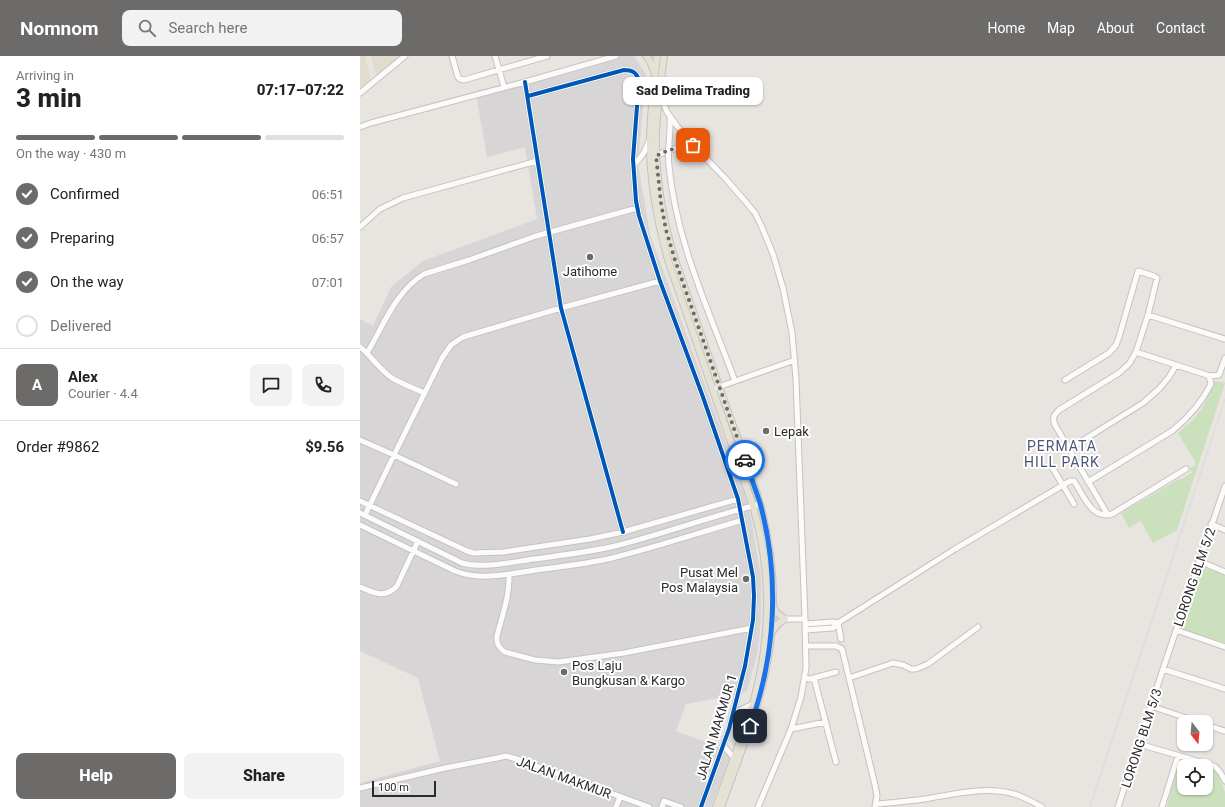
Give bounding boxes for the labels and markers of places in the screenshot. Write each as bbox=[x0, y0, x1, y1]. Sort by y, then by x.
callout: Sad Delima Trading bbox=[623, 77, 763, 105]
pin bbox=[676, 128, 710, 162]
marker: Jatihome bbox=[585, 252, 595, 262]
place label: Jatihome bbox=[563, 264, 617, 279]
place label: Lepak bbox=[774, 424, 809, 439]
marker: Lepak bbox=[761, 426, 771, 436]
place label: Pusat Mel Pos Malaysia bbox=[661, 565, 738, 595]
marker: Pusat Mel Pos Malaysia bbox=[741, 574, 751, 584]
place label: Pos Laju Bungkusan & Kargo bbox=[572, 658, 685, 688]
marker: Pos Laju Bungkusan & Kargo bbox=[559, 667, 569, 677]
pin bbox=[733, 709, 767, 743]

